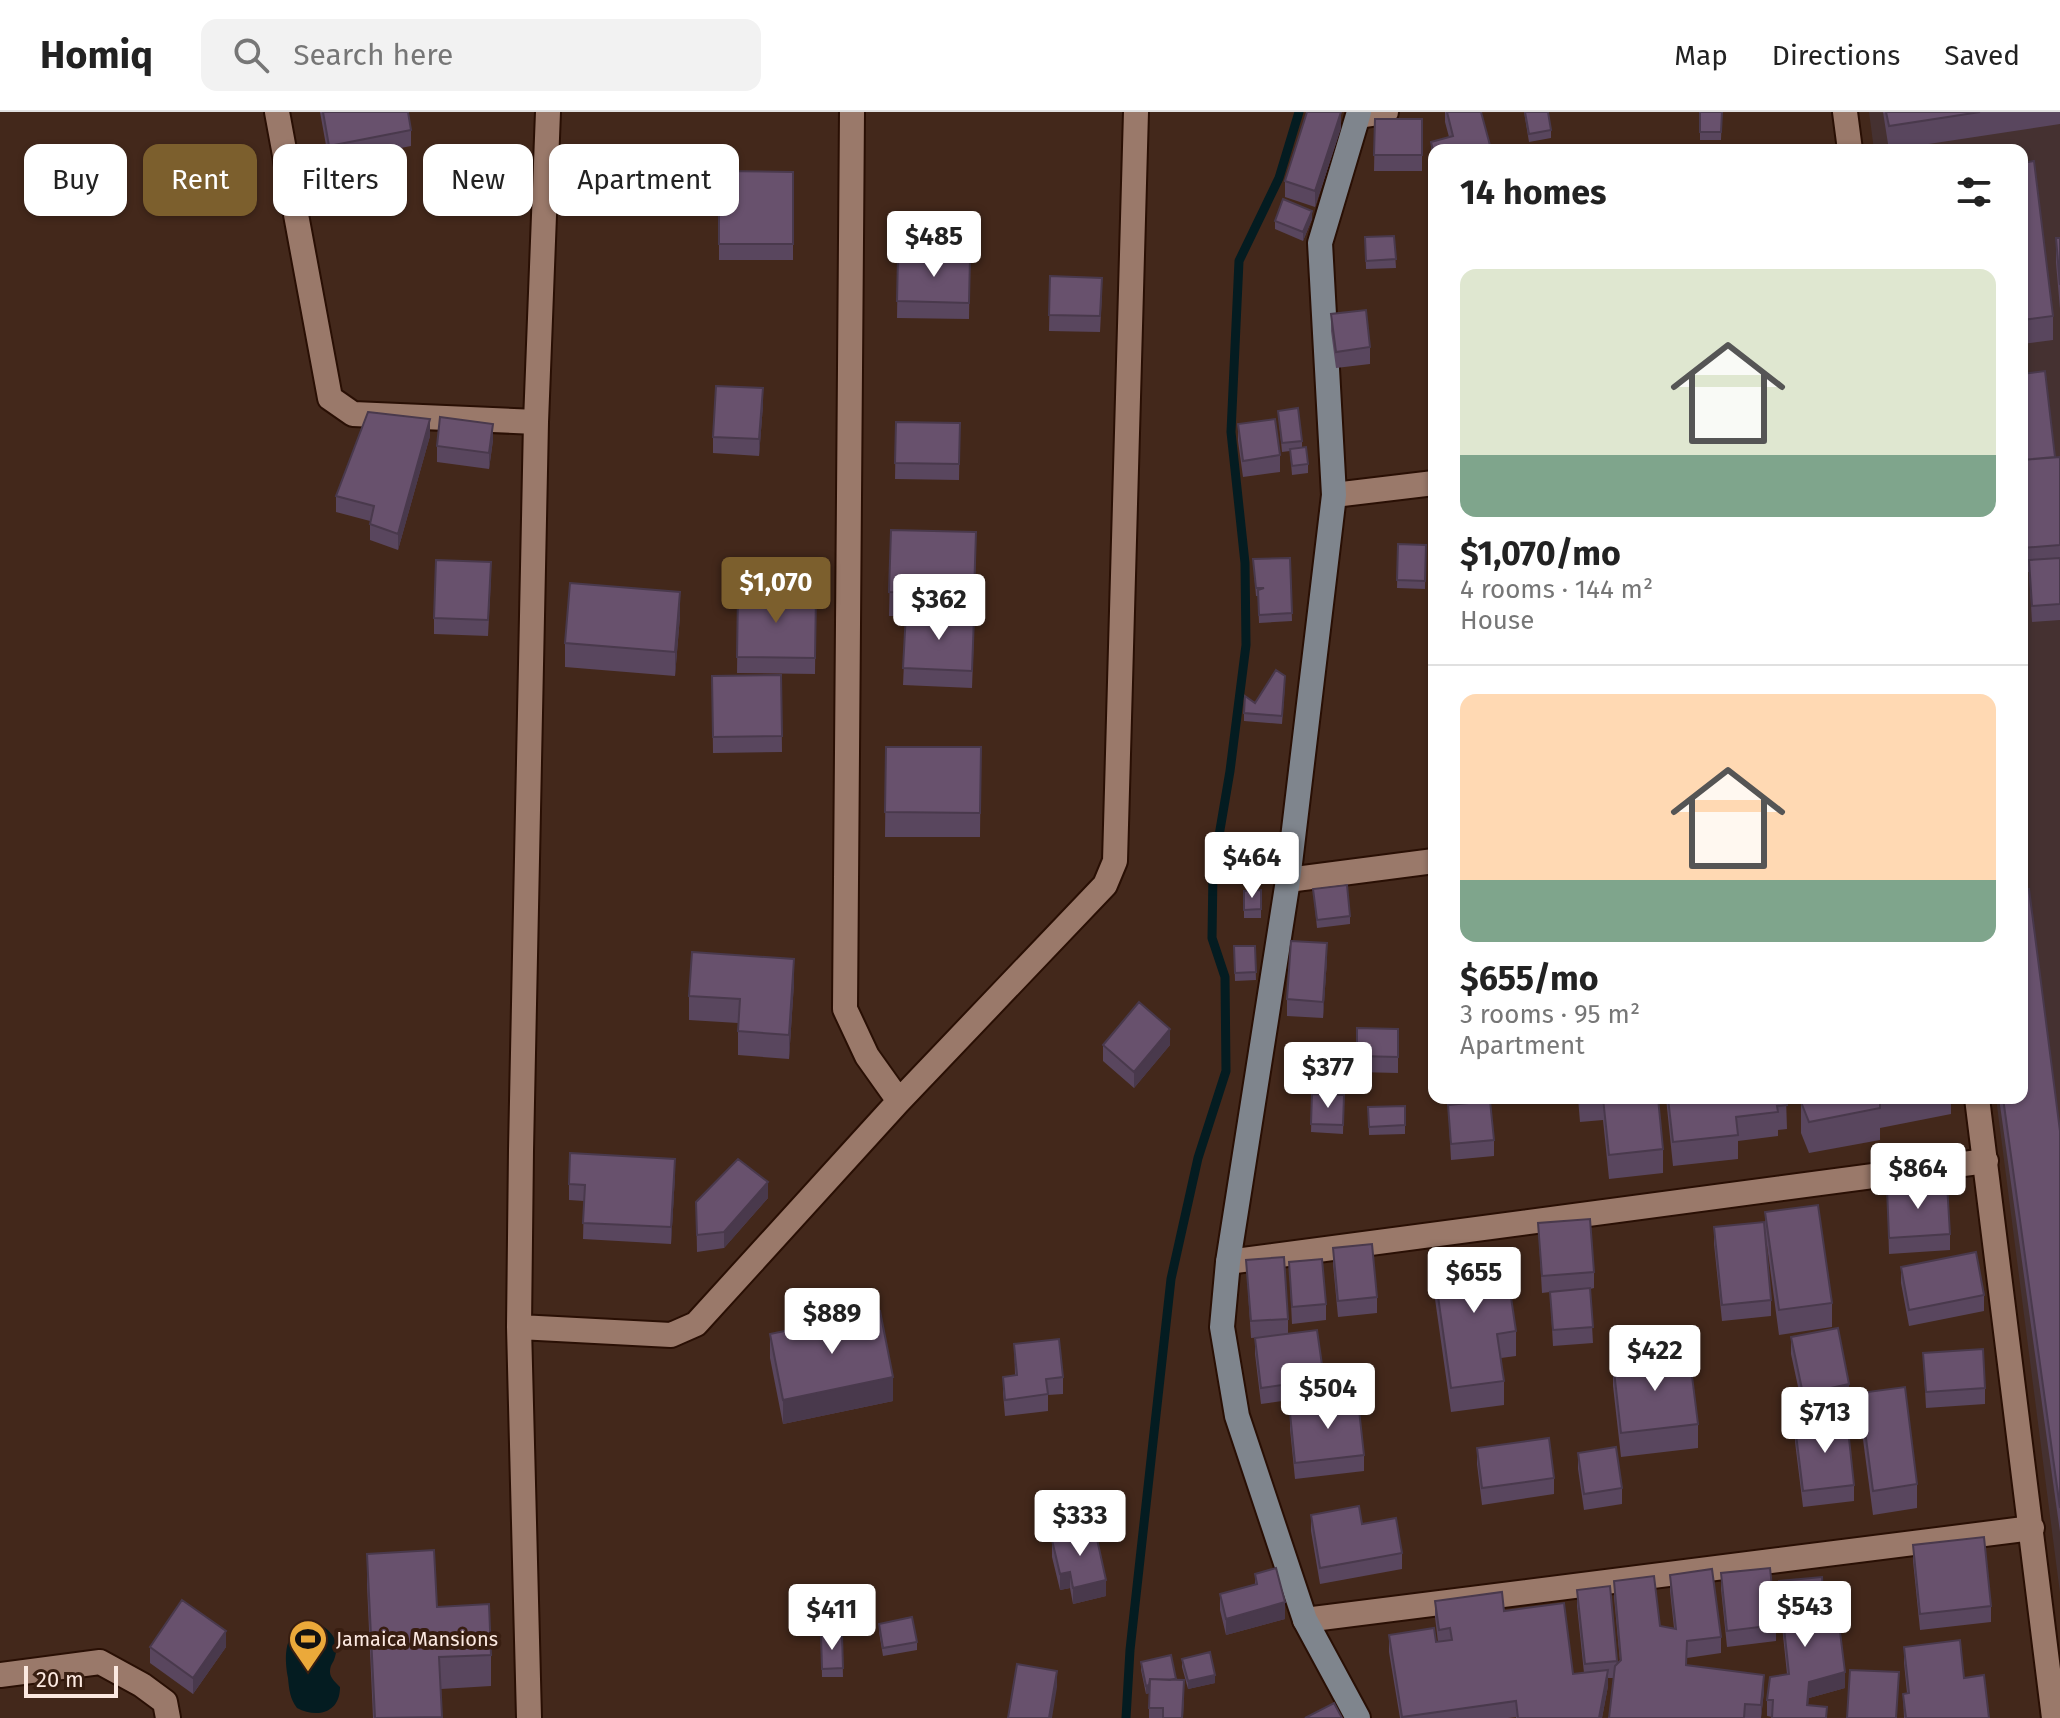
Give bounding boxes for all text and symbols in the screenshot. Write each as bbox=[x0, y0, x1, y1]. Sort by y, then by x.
search box bbox=[201, 19, 761, 91]
text: Homiq bbox=[40, 32, 153, 78]
icon: search bbox=[229, 33, 273, 77]
text: Search here bbox=[293, 37, 453, 73]
text: Map bbox=[1674, 39, 1728, 72]
text: Directions bbox=[1772, 39, 1900, 72]
text: Saved bbox=[1944, 39, 2020, 72]
chip: Buy bbox=[24, 144, 127, 216]
chip: Rent bbox=[143, 144, 257, 216]
chip: Filters bbox=[273, 144, 407, 216]
chip: New bbox=[423, 144, 533, 216]
chip: Apartment bbox=[549, 144, 739, 216]
icon: filters bbox=[1952, 170, 1996, 214]
text: 14 homes bbox=[1460, 172, 1606, 213]
pin: $485 bbox=[887, 211, 981, 279]
text: $485 bbox=[905, 221, 963, 252]
icon: home bbox=[1656, 321, 1800, 465]
text: $1,070/mo bbox=[1460, 533, 1621, 574]
pin: $1,070 bbox=[711, 557, 841, 625]
text: $1,070 bbox=[739, 567, 813, 598]
pin: $362 bbox=[892, 574, 986, 642]
text: 4 rooms · 144 m² bbox=[1460, 574, 1653, 605]
text: $362 bbox=[911, 584, 967, 615]
text: House bbox=[1460, 605, 1534, 636]
icon: home bbox=[1656, 746, 1800, 890]
pin: $464 bbox=[1205, 832, 1299, 900]
text: $464 bbox=[1223, 842, 1281, 873]
text: $655/mo bbox=[1460, 958, 1599, 999]
text: 3 rooms · 95 m² bbox=[1460, 999, 1640, 1030]
text: Apartment bbox=[1460, 1030, 1585, 1061]
pin: $377 bbox=[1281, 1042, 1375, 1110]
text: $377 bbox=[1302, 1052, 1354, 1083]
pin: $864 bbox=[1871, 1143, 1965, 1211]
text: $864 bbox=[1889, 1153, 1947, 1184]
pin: $655 bbox=[1427, 1247, 1521, 1315]
text: $655 bbox=[1446, 1257, 1502, 1288]
pin: $889 bbox=[785, 1288, 879, 1356]
text: $889 bbox=[803, 1298, 861, 1329]
pin: $422 bbox=[1608, 1325, 1702, 1393]
text: $422 bbox=[1627, 1335, 1683, 1366]
pin: $504 bbox=[1281, 1363, 1375, 1431]
text: $504 bbox=[1299, 1373, 1357, 1404]
pin: $713 bbox=[1778, 1387, 1872, 1455]
text: $713 bbox=[1799, 1397, 1851, 1428]
pin: $333 bbox=[1033, 1490, 1127, 1558]
text: $333 bbox=[1053, 1500, 1107, 1531]
pin: $543 bbox=[1758, 1581, 1852, 1649]
pin: $411 bbox=[785, 1584, 879, 1652]
text: $543 bbox=[1777, 1591, 1833, 1622]
text: $411 bbox=[807, 1594, 857, 1625]
sports icon: Jamaica Mansions bbox=[287, 1618, 329, 1673]
place label: Jamaica Mansions bbox=[336, 1627, 498, 1651]
scale bar bbox=[24, 1662, 118, 1698]
text: 20 m bbox=[36, 1666, 84, 1693]

